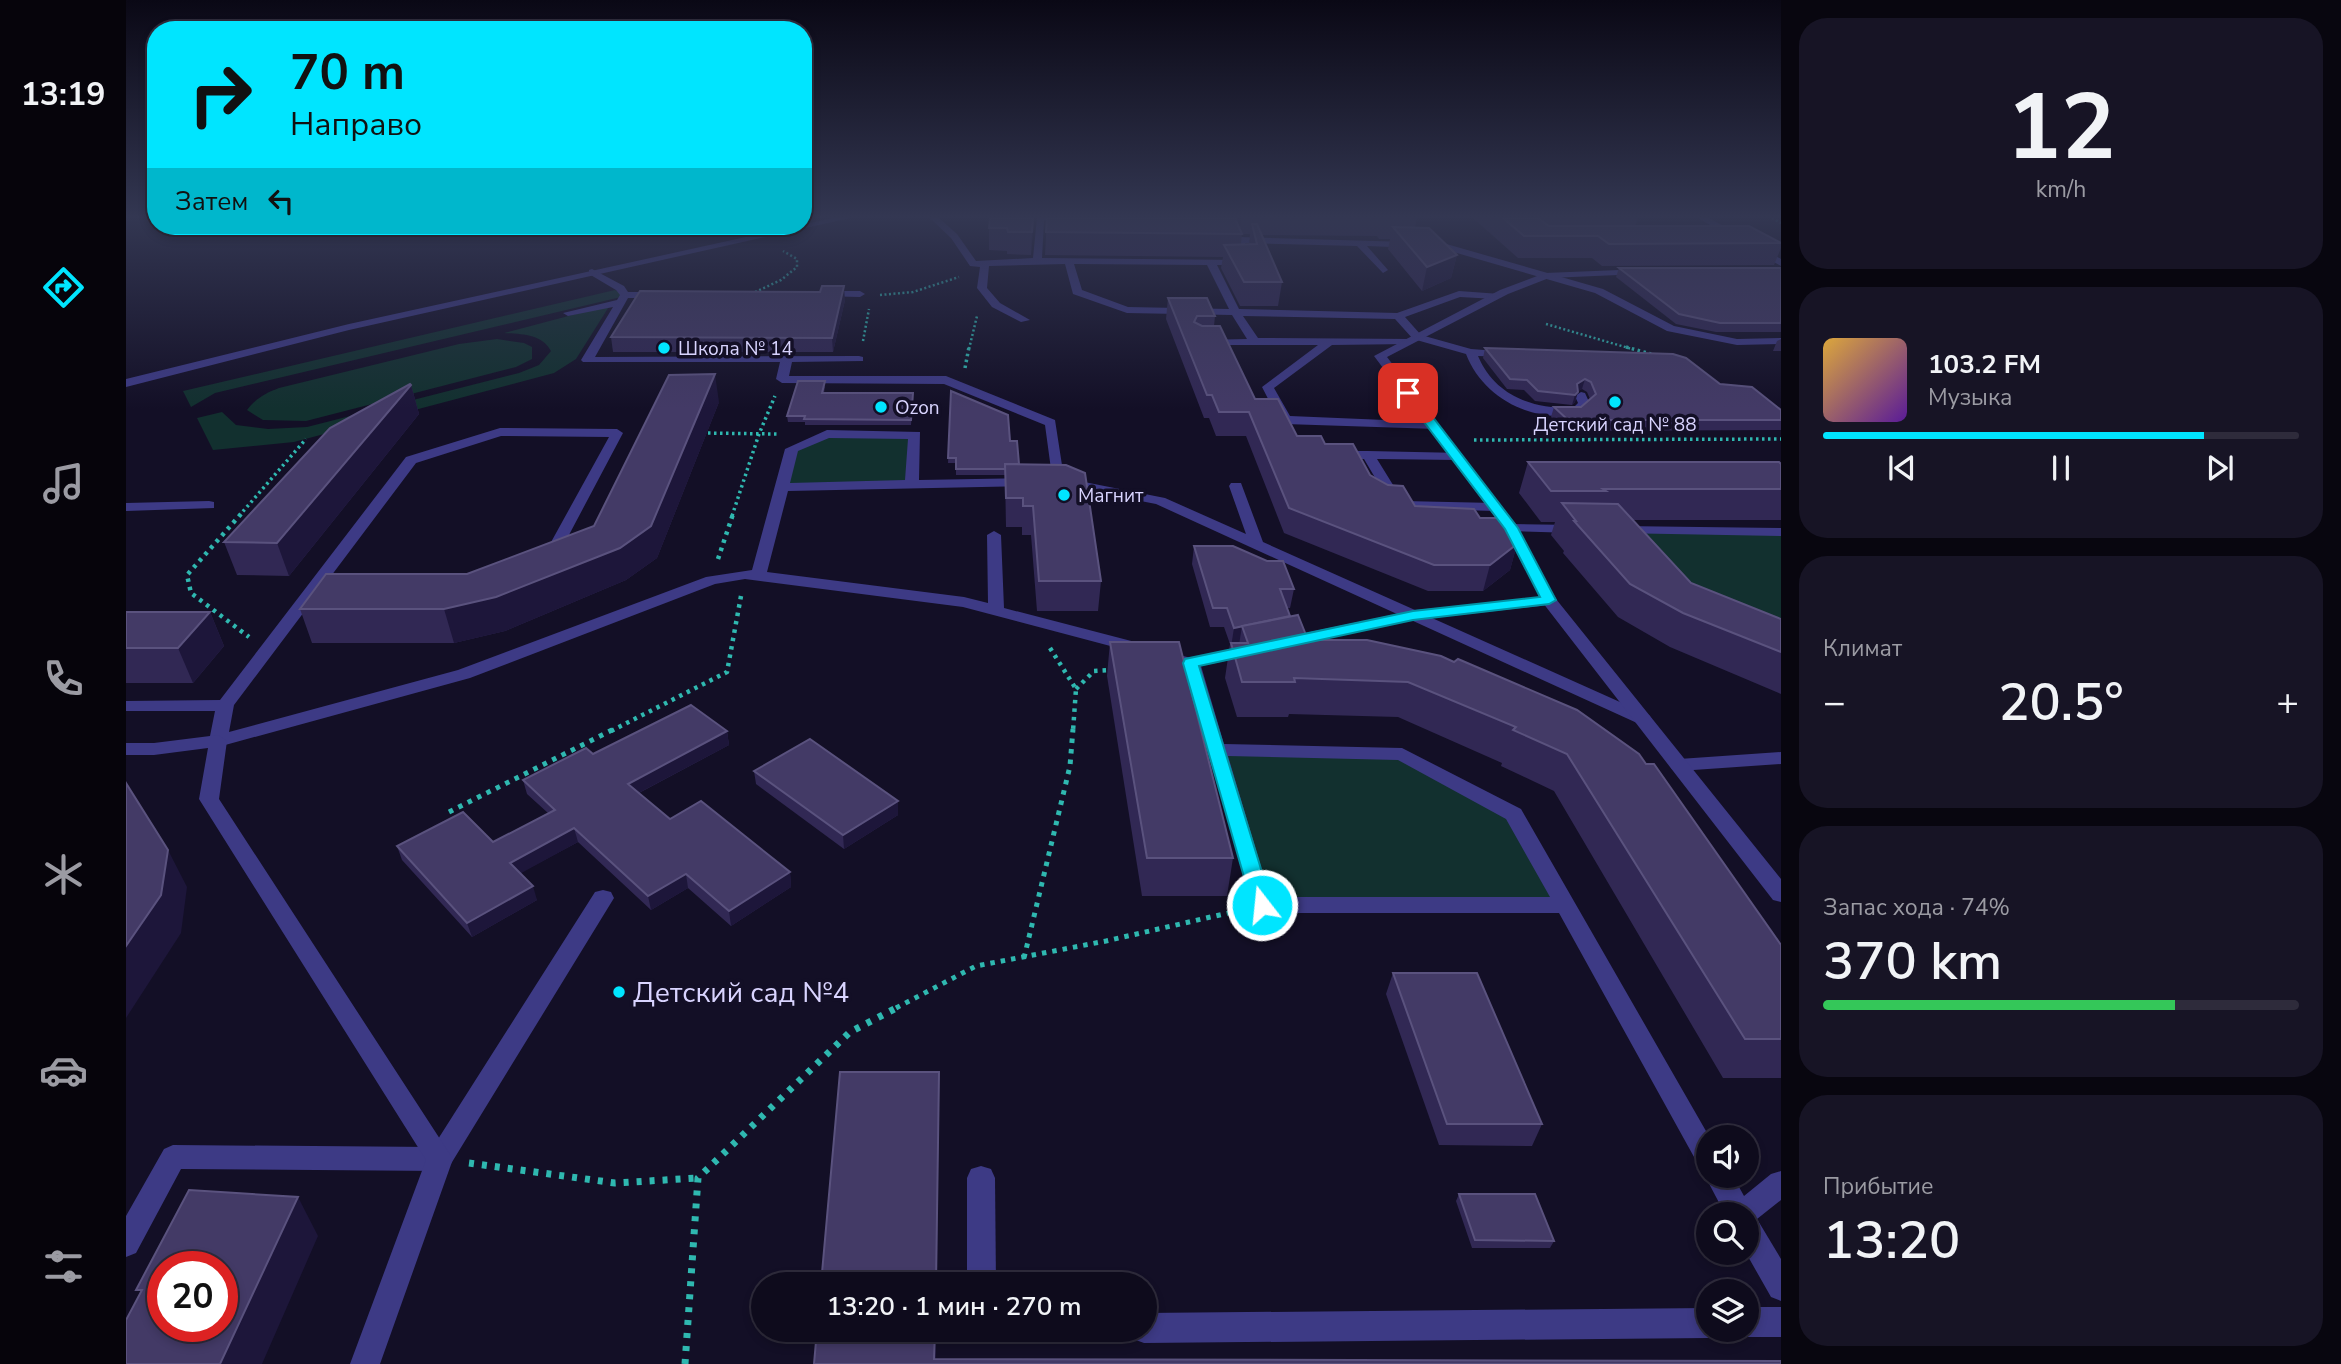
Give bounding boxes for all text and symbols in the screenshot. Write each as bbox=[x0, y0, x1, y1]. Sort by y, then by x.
text: 70 m bbox=[290, 39, 405, 106]
icon: right bbox=[175, 49, 266, 140]
text: 12 bbox=[2006, 66, 2116, 190]
text: 13:19 bbox=[21, 73, 105, 116]
text: Направо bbox=[290, 103, 422, 146]
text: km/h bbox=[2036, 174, 2086, 205]
icon: left bbox=[262, 182, 300, 220]
text: Затем bbox=[175, 184, 248, 219]
icon: directions bbox=[39, 263, 88, 312]
place label: Школа № 14 bbox=[678, 336, 793, 362]
marker: Школа № 14 bbox=[656, 340, 672, 356]
text: 103.2 FM bbox=[1928, 347, 2041, 382]
pin bbox=[1378, 363, 1438, 423]
icon: arrive bbox=[1389, 374, 1427, 412]
text: Музыка bbox=[1928, 382, 2012, 413]
marker: Детский сад № 88 bbox=[1607, 394, 1623, 410]
place label: Ozon bbox=[895, 395, 940, 421]
marker: Ozon bbox=[873, 399, 889, 415]
place label: Детский сад № 88 bbox=[1533, 412, 1697, 438]
icon: previous bbox=[1883, 449, 1921, 487]
icon: pause bbox=[2042, 449, 2080, 487]
icon: next bbox=[2201, 449, 2239, 487]
icon: music bbox=[39, 459, 88, 508]
place label: Магнит bbox=[1078, 483, 1144, 509]
marker: Магнит bbox=[1056, 487, 1072, 503]
text: Климат bbox=[1823, 633, 1902, 664]
icon: phone bbox=[39, 654, 88, 703]
text: 20.5° bbox=[1998, 667, 2124, 738]
text: − bbox=[1823, 677, 1846, 728]
text: + bbox=[2276, 677, 2299, 728]
icon: climate bbox=[39, 850, 88, 899]
position arrow bbox=[1225, 868, 1299, 942]
text: Запас хода · 74% bbox=[1823, 892, 2010, 923]
text: 370 km bbox=[1823, 926, 2002, 997]
place label: Детский сад №4 bbox=[633, 974, 849, 1012]
marker: Детский сад №4 bbox=[611, 984, 627, 1000]
icon: car bbox=[39, 1046, 88, 1095]
map controls bbox=[1696, 1125, 1759, 1342]
button: sound bbox=[1696, 1125, 1759, 1188]
text: Прибытие bbox=[1823, 1171, 1933, 1202]
button: search bbox=[1696, 1202, 1759, 1265]
text: 13:20 bbox=[1823, 1205, 1960, 1276]
icon: filters bbox=[39, 1242, 88, 1291]
speed limit sign: 20 bbox=[147, 1251, 238, 1342]
button: layers bbox=[1696, 1279, 1759, 1342]
text: 13:20 · 1 мин · 270 m bbox=[826, 1289, 1082, 1324]

